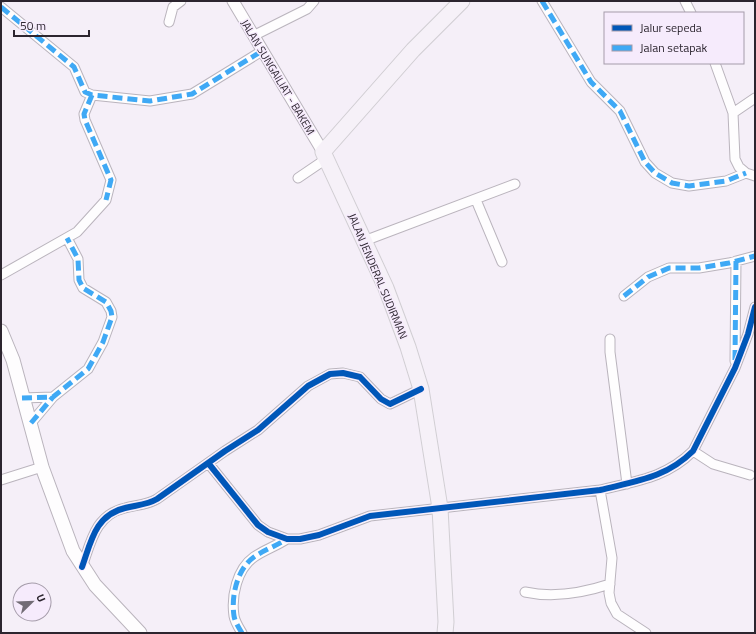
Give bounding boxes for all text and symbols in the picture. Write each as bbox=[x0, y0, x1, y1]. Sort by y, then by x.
scale bar bbox=[14, 12, 89, 38]
legend bbox=[604, 12, 744, 64]
text: 50 m bbox=[20, 16, 46, 35]
street label: JALAN SUNGAILIAT - BAKEM bbox=[237, 16, 319, 138]
text: Jalur sepeda bbox=[640, 18, 702, 37]
text: Jalan setapak bbox=[640, 38, 708, 57]
street label: JALAN JENDERAL SUDIRMAN bbox=[344, 211, 412, 341]
north arrow bbox=[12, 582, 52, 622]
text: U bbox=[32, 592, 50, 605]

